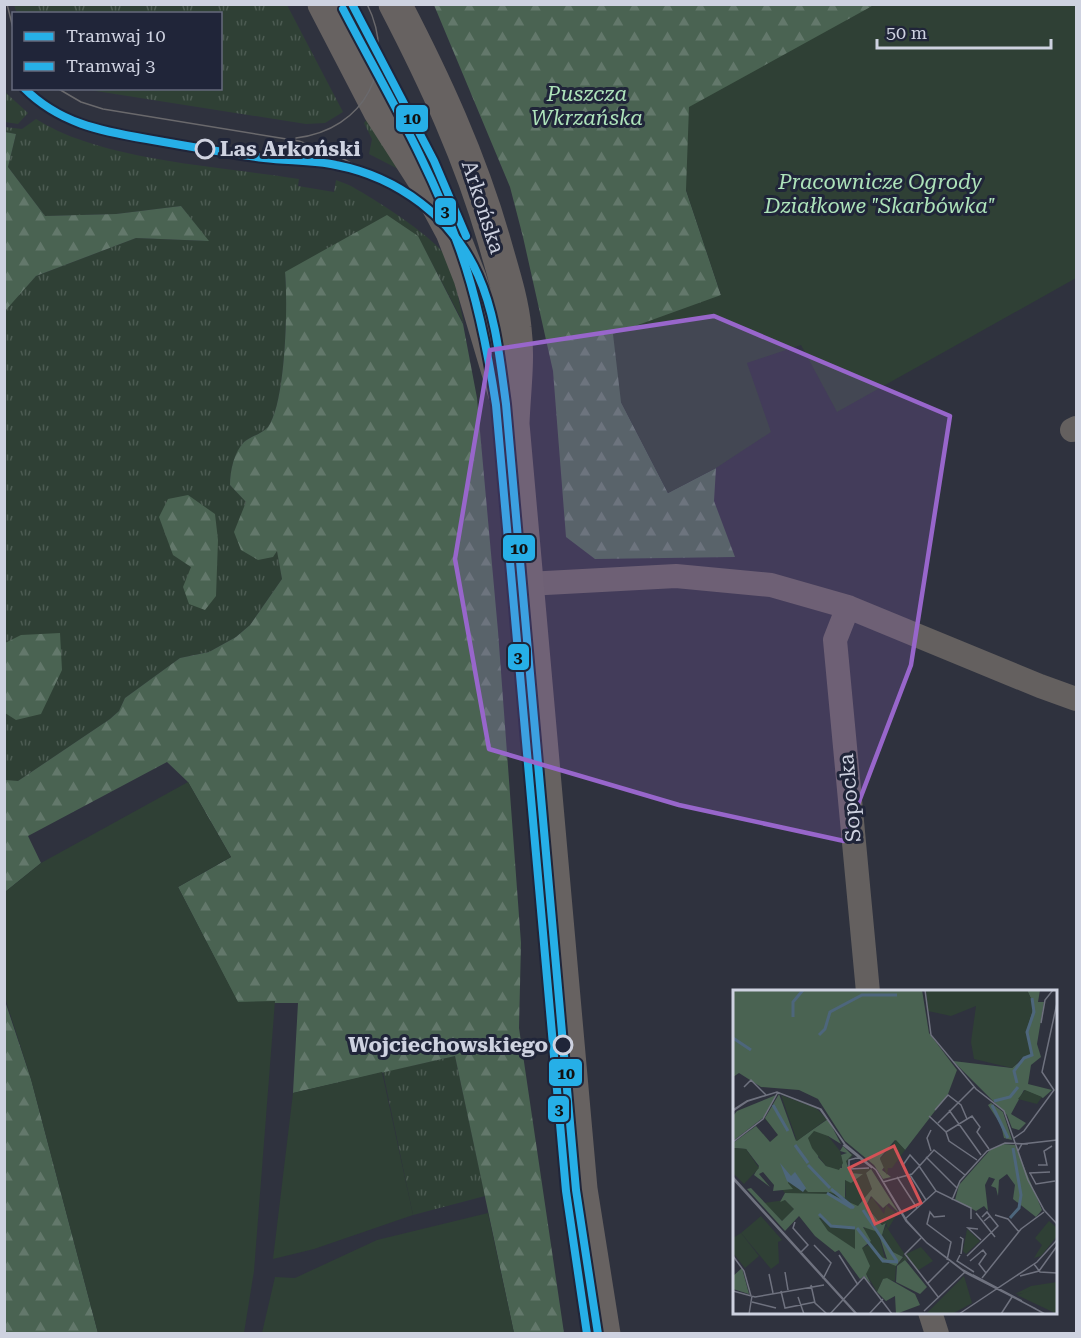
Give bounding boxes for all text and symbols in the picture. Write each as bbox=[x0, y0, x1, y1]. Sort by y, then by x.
legend bbox=[12, 12, 222, 90]
scale bar bbox=[877, 12, 1051, 50]
text: 50 m bbox=[886, 22, 927, 43]
text: Tramwaj 10 bbox=[66, 25, 166, 46]
text: Tramwaj 3 bbox=[66, 55, 155, 76]
park label: Puszcza Wkrzańska bbox=[531, 82, 643, 130]
line badge: 10 bbox=[395, 104, 429, 133]
text: 10 bbox=[403, 109, 421, 128]
place label: Las Arkoński bbox=[220, 137, 361, 161]
marker: Las Arkoński bbox=[195, 139, 215, 159]
street label: Arkońska bbox=[457, 157, 509, 257]
park label: Pracownicze Ogrody Działkowe "Skarbówka" bbox=[763, 170, 996, 218]
line badge: 3 bbox=[434, 197, 457, 226]
text: 3 bbox=[441, 202, 450, 221]
line badge: 10 bbox=[502, 534, 536, 562]
text: 10 bbox=[510, 539, 528, 558]
line badge: 3 bbox=[507, 643, 530, 671]
text: 3 bbox=[514, 648, 523, 667]
street label: Sopocka bbox=[834, 752, 866, 843]
inset map bbox=[733, 990, 1057, 1314]
place label: Wojciechowskiego bbox=[348, 1033, 548, 1057]
marker: Wojciechowskiego bbox=[553, 1035, 573, 1055]
line badge: 10 bbox=[548, 1058, 583, 1087]
text: 10 bbox=[557, 1064, 575, 1083]
line badge: 3 bbox=[547, 1095, 570, 1123]
text: 3 bbox=[555, 1100, 564, 1119]

